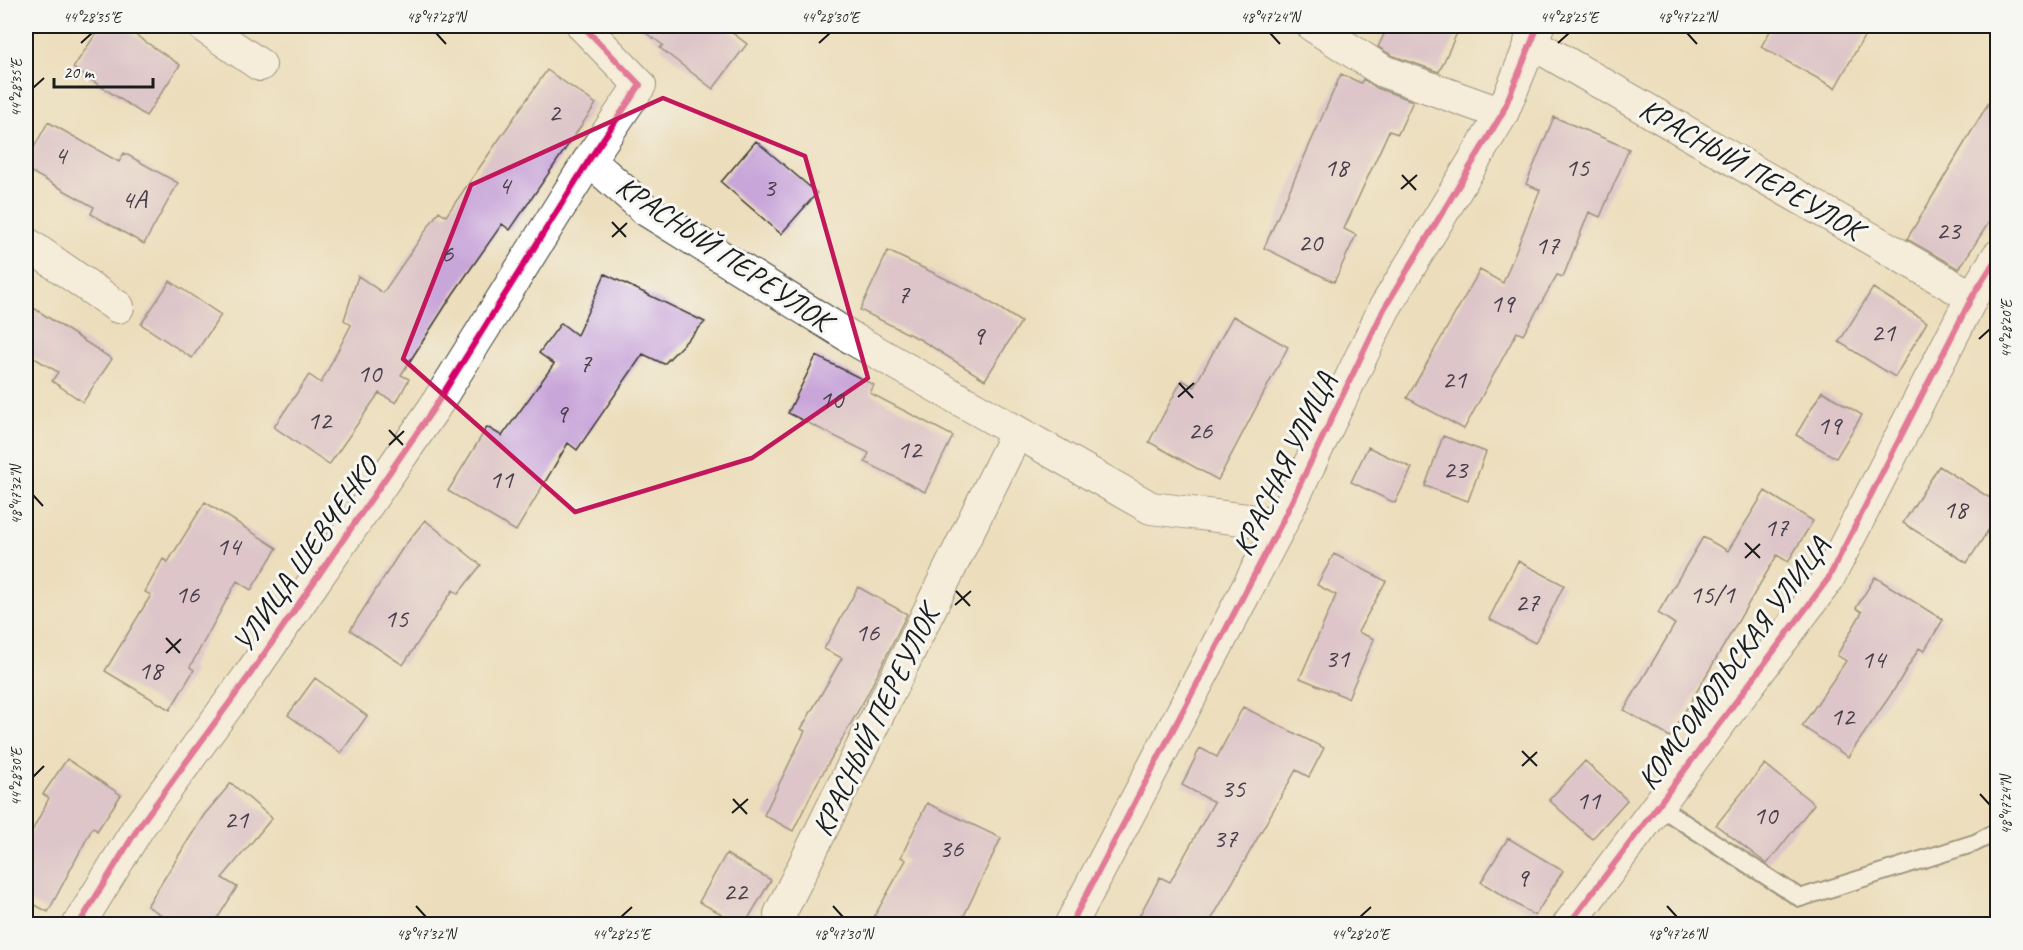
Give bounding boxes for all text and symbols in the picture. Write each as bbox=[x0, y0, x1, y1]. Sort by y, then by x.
text: 44°28'35"E bbox=[63, 8, 123, 27]
text: 48°47'28"N bbox=[406, 8, 469, 27]
text: 44°28'30"E bbox=[801, 8, 861, 27]
text: 48°47'24"N bbox=[1240, 8, 1303, 27]
text: 44°28'25"E bbox=[1540, 8, 1600, 27]
text: 48°47'22"N bbox=[1657, 8, 1720, 27]
scale bar bbox=[54, 51, 153, 89]
text: 44°28'35"E bbox=[7, 57, 26, 117]
text: 20 m bbox=[63, 61, 96, 83]
street label: КРАСНЫЙ ПЕРЕУЛОК bbox=[1633, 90, 1875, 251]
house number: 2 bbox=[548, 95, 562, 129]
house number: 4 bbox=[54, 138, 69, 172]
house number: 18 bbox=[1324, 150, 1351, 184]
house number: 15 bbox=[1565, 150, 1591, 184]
street label: КРАСНЫЙ ПЕРЕУЛОК bbox=[609, 167, 844, 342]
house number: 4 bbox=[498, 168, 513, 202]
house number: 3 bbox=[763, 170, 777, 204]
house number: 4А bbox=[121, 182, 148, 216]
house number: 23 bbox=[1936, 213, 1962, 247]
house number: 20 bbox=[1298, 225, 1324, 259]
house number: 17 bbox=[1535, 228, 1561, 262]
house number: 6 bbox=[441, 236, 454, 270]
house number: 7 bbox=[897, 277, 911, 311]
house number: 19 bbox=[1490, 286, 1516, 320]
text: 44°28'20"E bbox=[1997, 298, 2016, 358]
house number: 21 bbox=[1871, 315, 1897, 349]
house number: 9 bbox=[972, 318, 986, 352]
house number: 7 bbox=[579, 346, 593, 380]
house number: 10 bbox=[357, 356, 383, 390]
house number: 21 bbox=[1442, 362, 1468, 396]
street label: КРАСНАЯ УЛИЦА bbox=[1223, 365, 1345, 562]
house number: 10 bbox=[819, 382, 845, 416]
house number: 9 bbox=[555, 396, 569, 430]
house number: 12 bbox=[307, 403, 333, 437]
house number: 19 bbox=[1817, 408, 1843, 442]
house number: 26 bbox=[1188, 413, 1213, 447]
house number: 12 bbox=[897, 432, 923, 466]
street label: УЛИЦА ШЕВЧЕНКО bbox=[224, 448, 388, 660]
house number: 23 bbox=[1443, 452, 1469, 486]
text: 48°47'32"N bbox=[7, 462, 26, 525]
house number: 11 bbox=[489, 462, 515, 496]
house number: 18 bbox=[1943, 492, 1970, 526]
house number: 17 bbox=[1764, 510, 1790, 544]
street label: КОМСОМОЛЬСКАЯ УЛИЦА bbox=[1628, 528, 1838, 797]
house number: 14 bbox=[216, 529, 243, 563]
house number: 16 bbox=[175, 577, 200, 611]
house number: 15/1 bbox=[1689, 577, 1737, 611]
house number: 27 bbox=[1515, 585, 1541, 619]
street label: КРАСНЫЙ ПЕРЕУЛОК bbox=[803, 594, 950, 842]
house number: 15 bbox=[384, 601, 410, 635]
house number: 16 bbox=[855, 615, 880, 649]
house number: 31 bbox=[1325, 641, 1351, 675]
house number: 14 bbox=[1861, 642, 1888, 676]
house number: 18 bbox=[138, 653, 165, 687]
house number: 12 bbox=[1830, 699, 1856, 733]
text: 44°28'30"E bbox=[7, 746, 26, 806]
house number: 35 bbox=[1221, 771, 1247, 805]
text: 48°47'24"N bbox=[1997, 772, 2016, 835]
house number: 11 bbox=[1576, 783, 1602, 817]
house number: 10 bbox=[1753, 798, 1779, 832]
house number: 21 bbox=[224, 802, 250, 836]
house number: 37 bbox=[1213, 821, 1239, 855]
house number: 36 bbox=[939, 831, 964, 865]
house number: 9 bbox=[1516, 860, 1530, 894]
house number: 22 bbox=[723, 874, 749, 908]
text: 48°47'32"N bbox=[396, 925, 459, 944]
text: 44°28'25"E bbox=[592, 925, 652, 944]
text: 48°47'30"N bbox=[813, 925, 876, 944]
text: 44°28'20"E bbox=[1331, 925, 1391, 944]
text: 48°47'26"N bbox=[1647, 925, 1710, 944]

